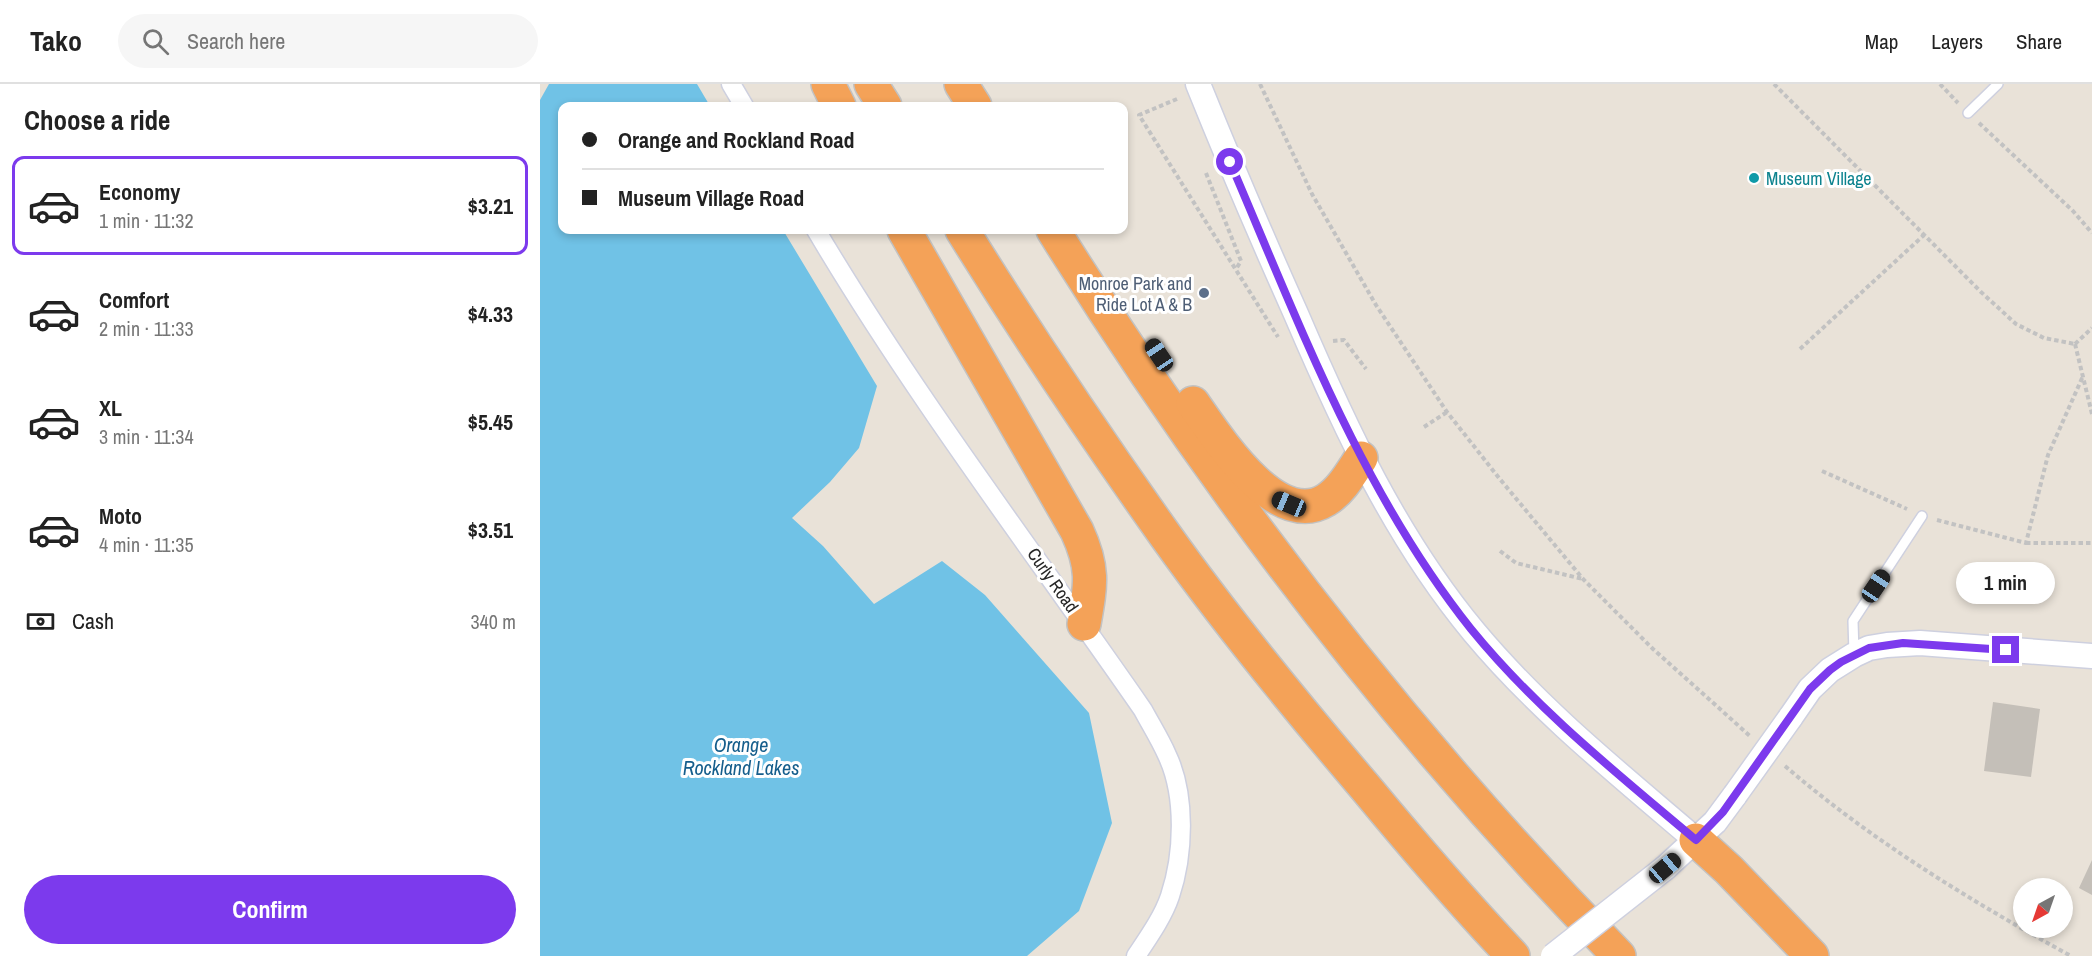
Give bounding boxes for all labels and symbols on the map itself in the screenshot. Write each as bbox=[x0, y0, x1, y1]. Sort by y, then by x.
route start bbox=[1216, 148, 1243, 175]
place label: Museum Village bbox=[1766, 166, 1872, 191]
marker: Museum Village bbox=[1747, 171, 1761, 185]
place label: Monroe Park and Ride Lot A & B bbox=[1079, 271, 1192, 317]
marker: Monroe Park and Ride Lot A & B bbox=[1197, 286, 1211, 300]
car bbox=[1141, 335, 1177, 375]
car bbox=[1269, 489, 1309, 519]
street label: Curly Road bbox=[1022, 543, 1084, 617]
callout: 1 min bbox=[1956, 563, 2056, 605]
car bbox=[1858, 566, 1894, 606]
route end bbox=[1992, 636, 2019, 663]
water label: Orange Rockland Lakes bbox=[683, 731, 799, 781]
car bbox=[1645, 850, 1685, 886]
north arrow bbox=[2013, 878, 2073, 938]

